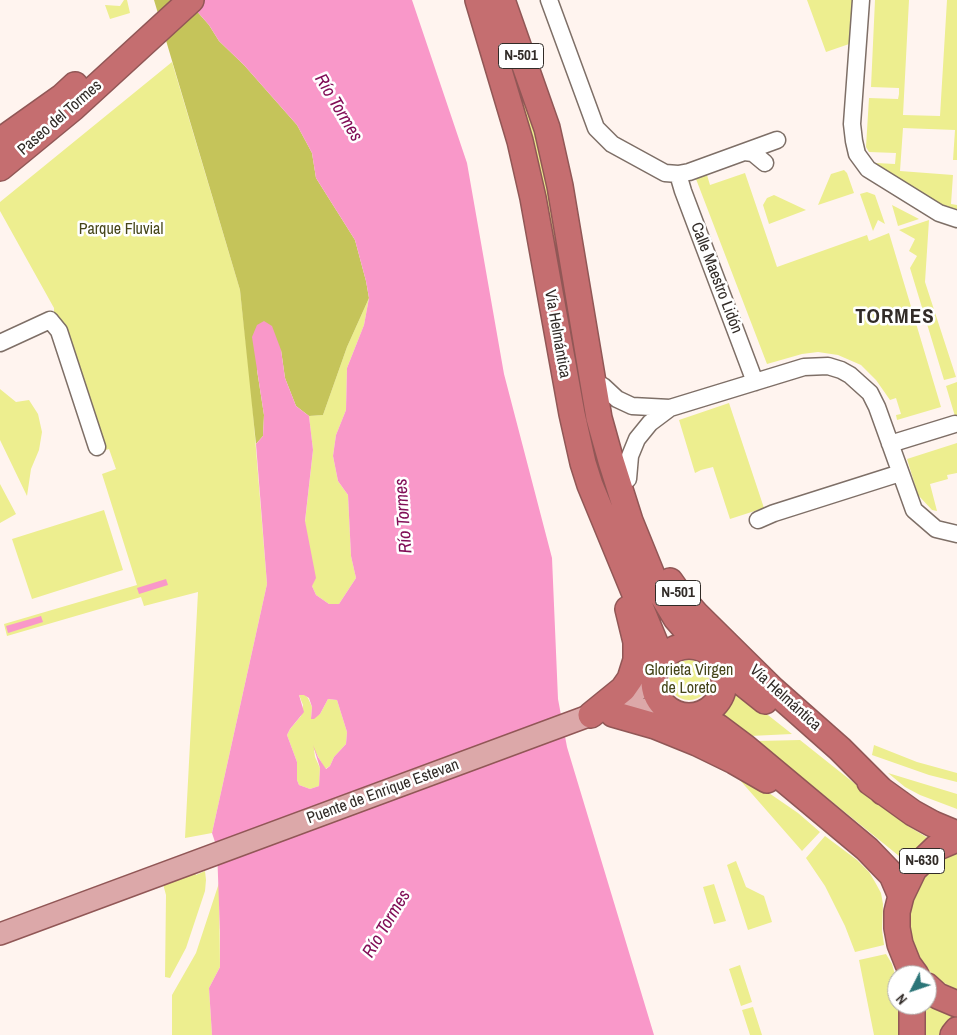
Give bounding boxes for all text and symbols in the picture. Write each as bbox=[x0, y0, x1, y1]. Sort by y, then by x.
road number: N-501 bbox=[498, 44, 544, 68]
water label: Río Tormes bbox=[309, 70, 367, 146]
street label: Paseo del Tormes bbox=[14, 76, 106, 160]
park label: Parque Fluvial bbox=[79, 220, 163, 240]
street label: Calle Maestro Lidón bbox=[686, 220, 746, 336]
street label: Vía Helmántica bbox=[540, 288, 574, 380]
district label: TORMES bbox=[855, 304, 935, 330]
water label: Río Tormes bbox=[391, 478, 417, 554]
road number: N-501 bbox=[656, 580, 700, 606]
park label: Glorieta Virgen de Loreto bbox=[645, 661, 733, 699]
street label: Vía Helmántica bbox=[745, 661, 825, 735]
street label: Puente de Enrique Estevan bbox=[304, 756, 462, 828]
road number: N-630 bbox=[900, 848, 944, 874]
water label: Río Tormes bbox=[358, 886, 416, 962]
north arrow bbox=[887, 965, 937, 1015]
text: N bbox=[892, 990, 911, 1008]

